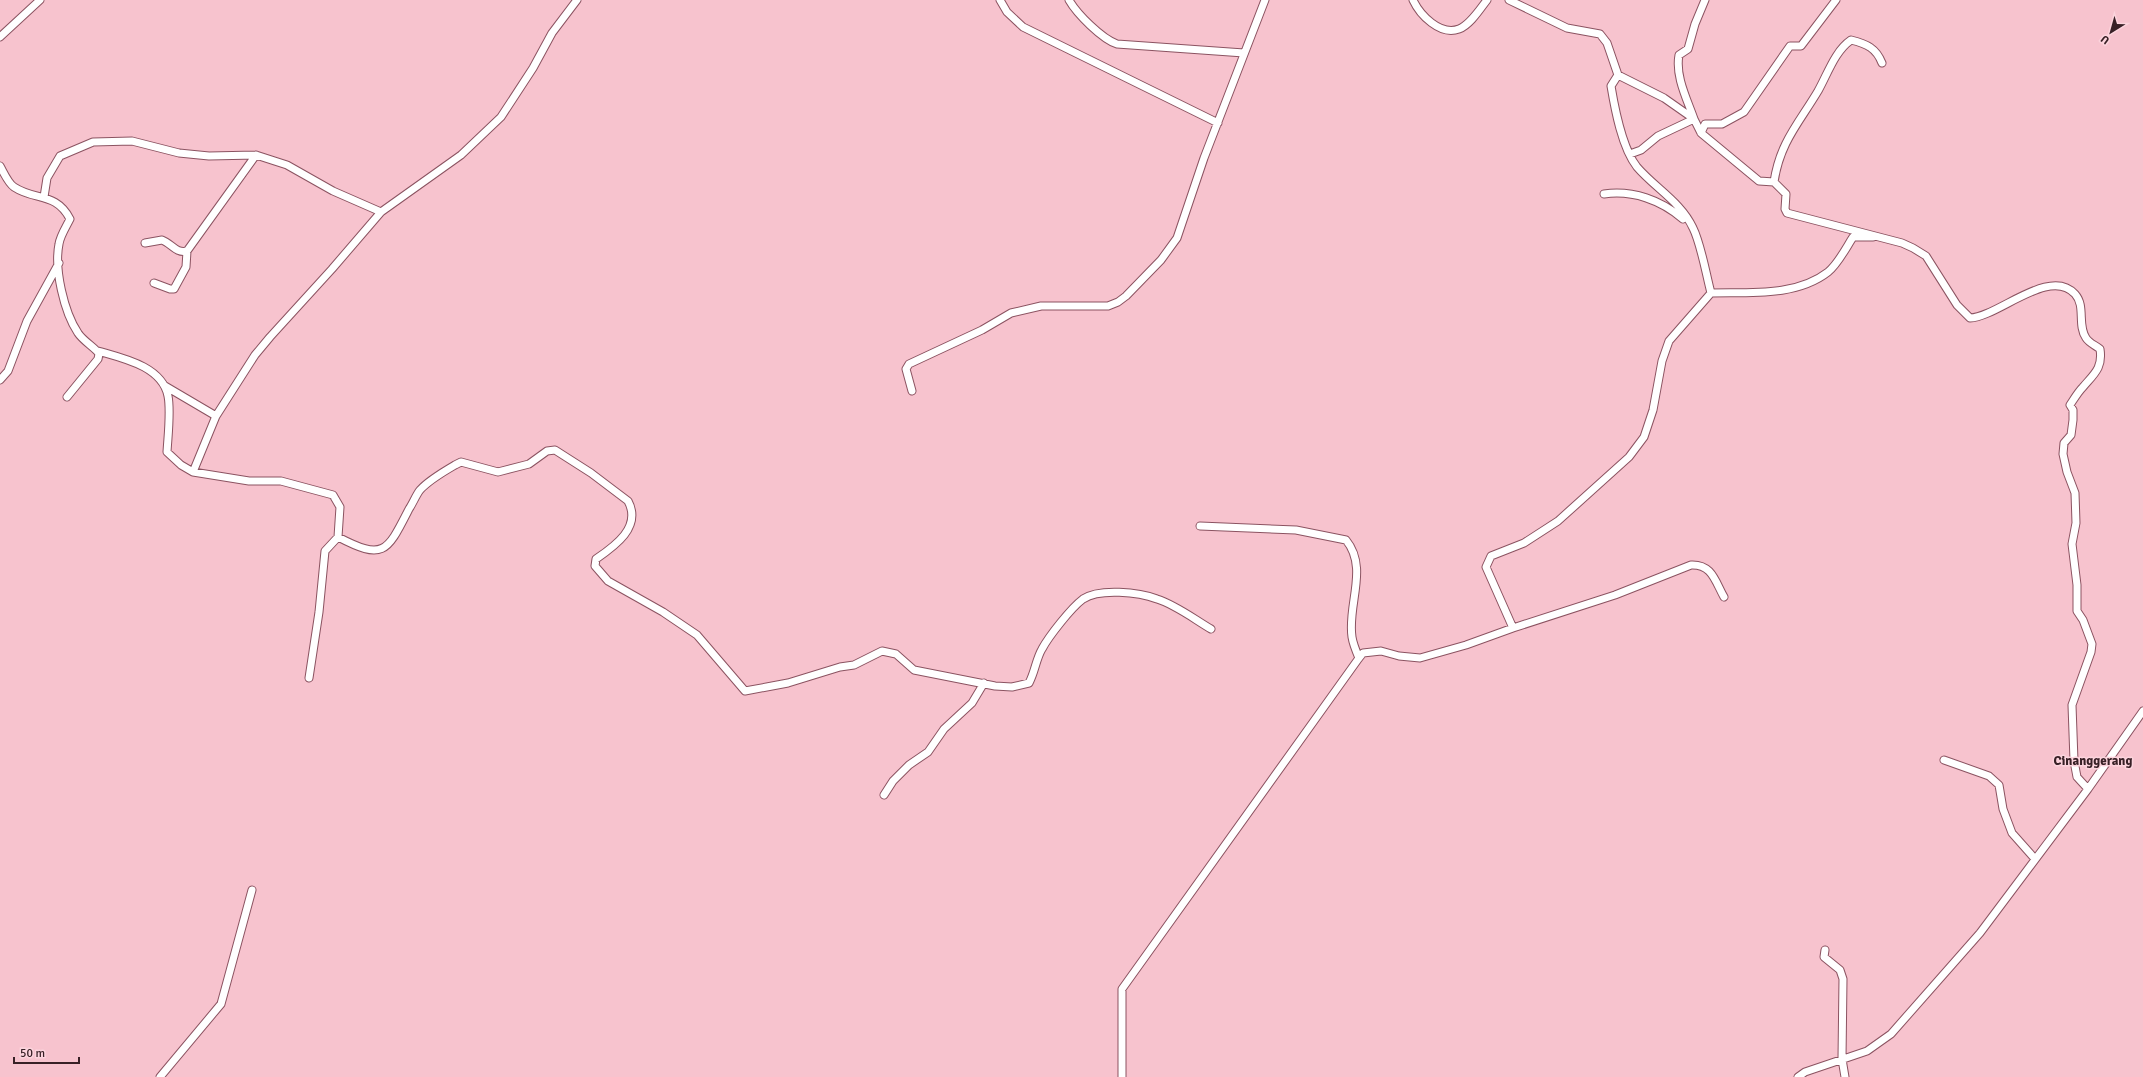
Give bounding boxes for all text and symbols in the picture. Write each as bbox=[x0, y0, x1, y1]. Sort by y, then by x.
north arrow bbox=[2091, 12, 2131, 52]
text: U bbox=[2098, 32, 2112, 47]
district label: Cinanggerang bbox=[2054, 753, 2132, 769]
scale bar bbox=[14, 1039, 79, 1065]
text: 50 m bbox=[20, 1046, 45, 1061]

